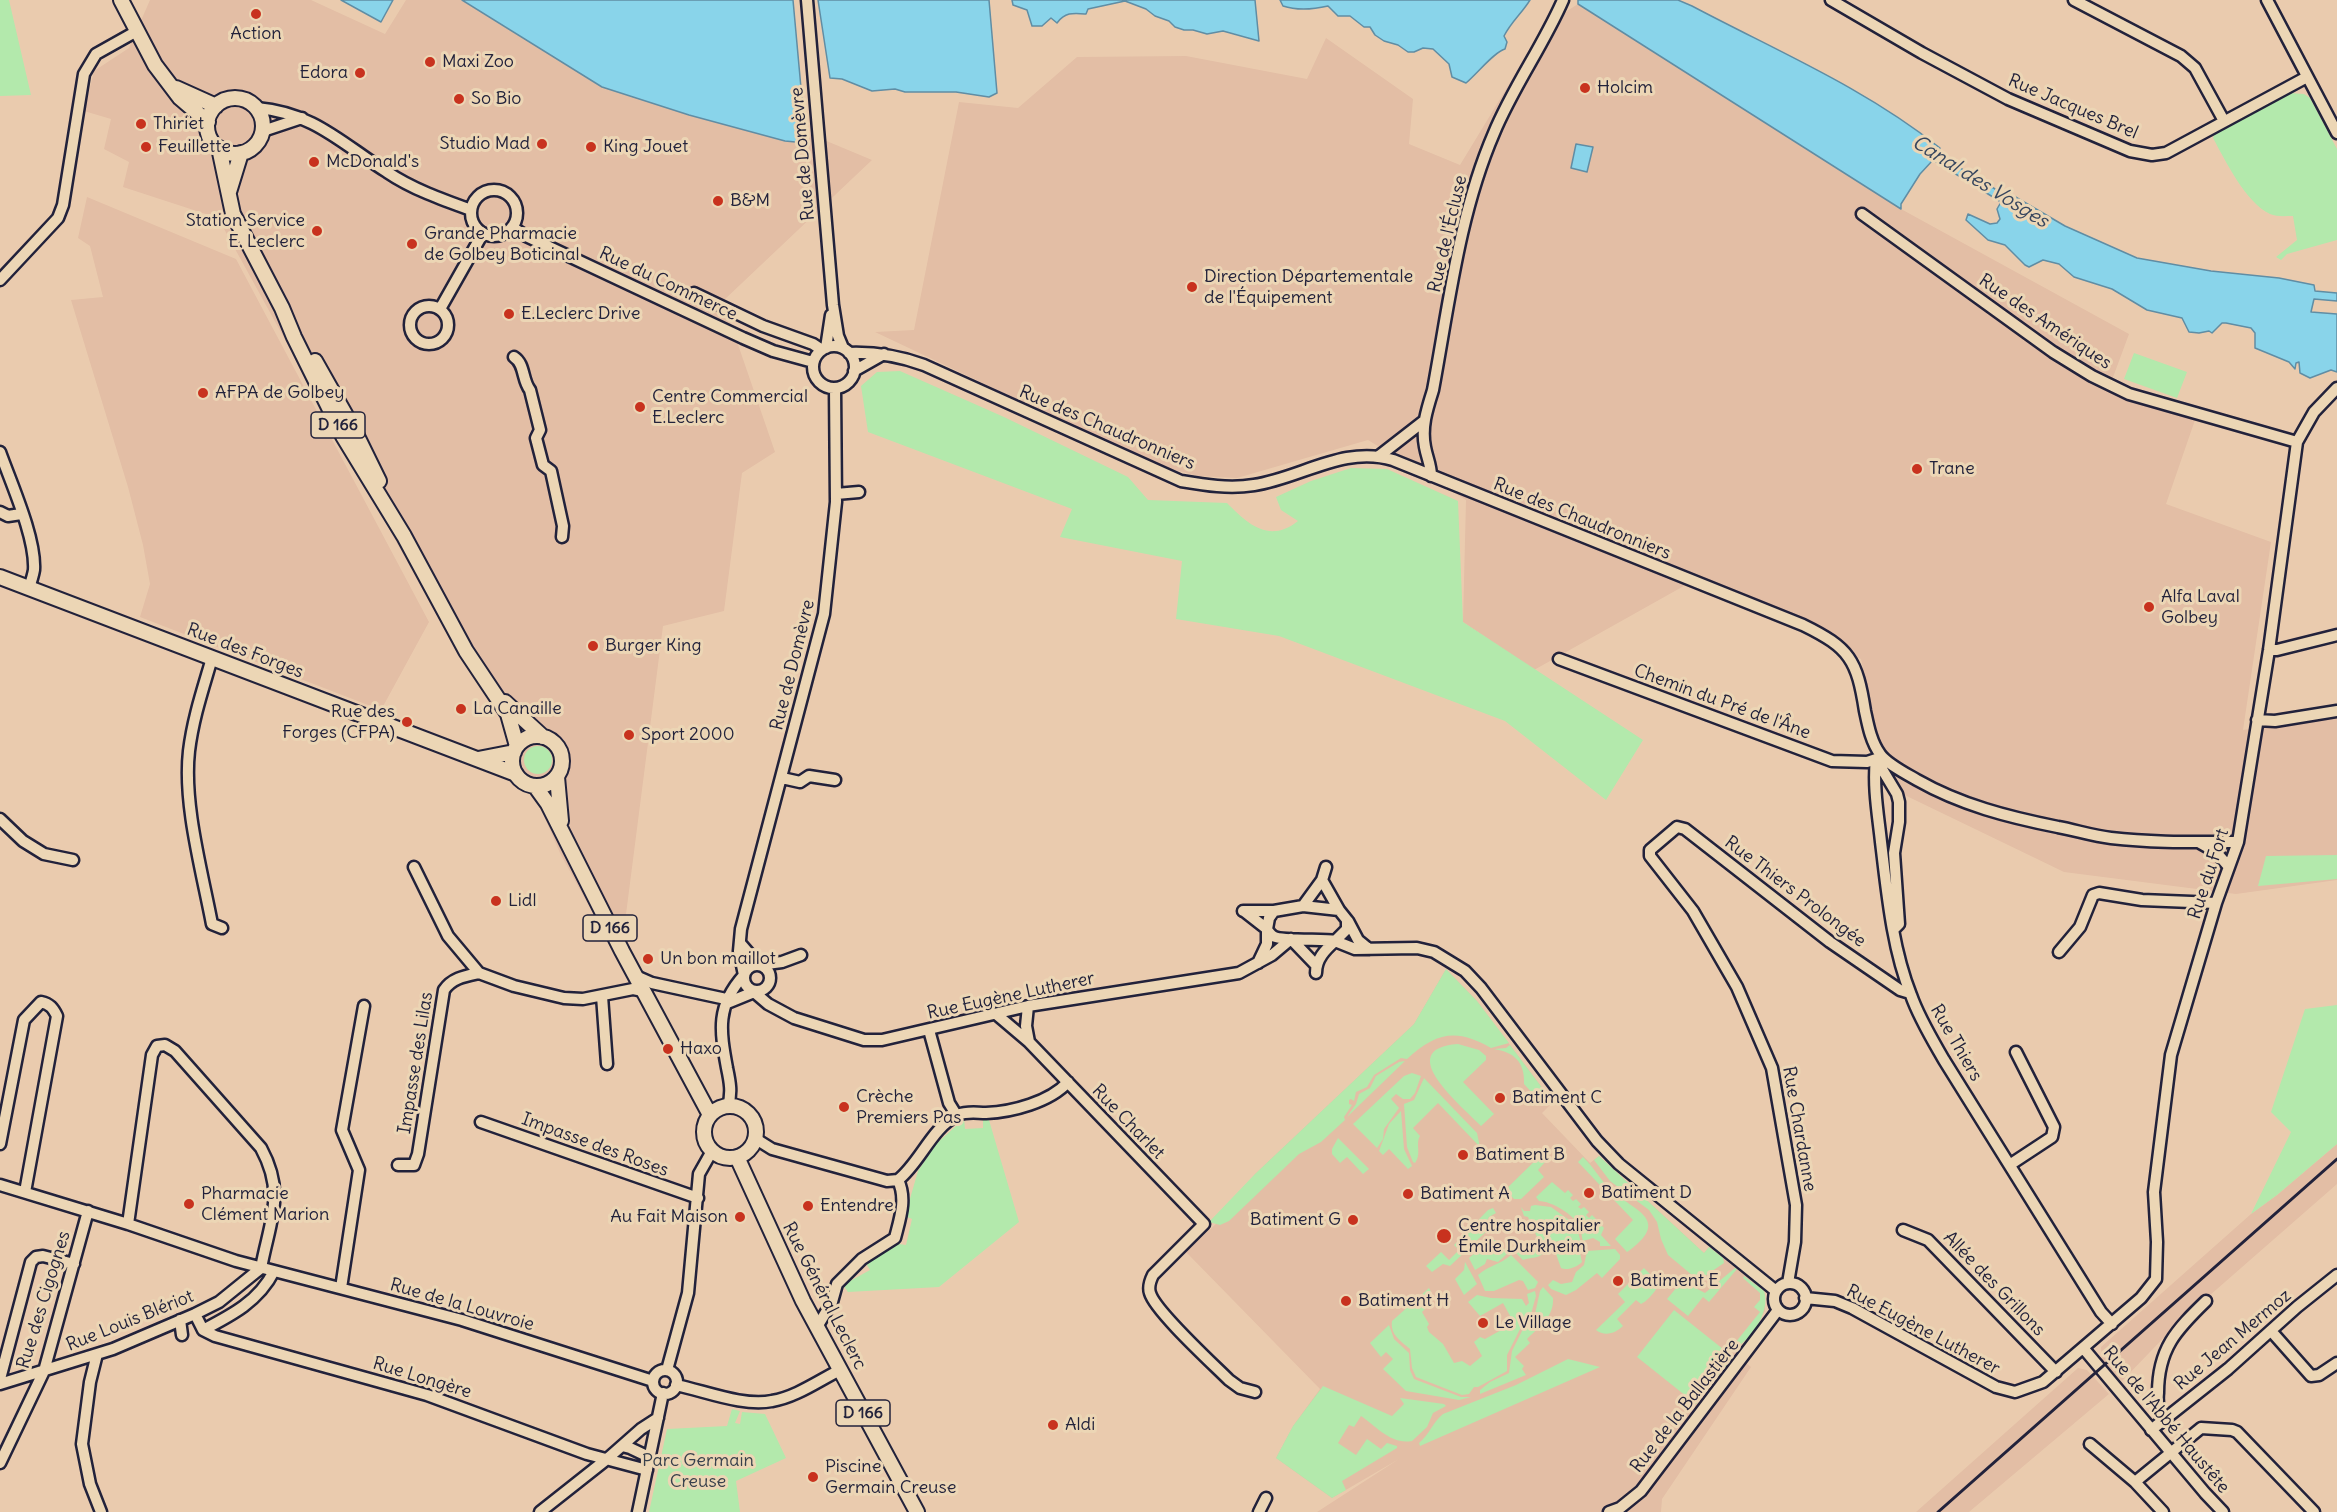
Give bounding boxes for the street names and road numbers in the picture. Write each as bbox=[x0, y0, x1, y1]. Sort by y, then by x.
street label: Rue Jacques Brel bbox=[2005, 70, 2141, 144]
street label: Rue de Domèvre bbox=[786, 86, 820, 222]
street label: Rue de l'Écluse bbox=[1424, 173, 1472, 295]
street label: Rue du Commerce bbox=[596, 243, 740, 325]
street label: Rue des Amériques bbox=[1975, 270, 2115, 374]
street label: Rue des Chaudronniers bbox=[1016, 381, 1198, 475]
road number: D 166 bbox=[311, 412, 365, 438]
street label: Rue des Chaudronniers bbox=[1490, 474, 1674, 564]
street label: Rue de Domèvre bbox=[766, 597, 820, 733]
street label: Rue des Forges bbox=[184, 619, 306, 683]
street label: Chemin du Pré de l'Âne bbox=[1631, 660, 1813, 744]
street label: Rue du Fort bbox=[2184, 826, 2234, 922]
street label: Rue Thiers Prolongée bbox=[1720, 832, 1870, 952]
road number: D 166 bbox=[583, 915, 637, 941]
street label: Rue Eugène Lutherer bbox=[925, 968, 1097, 1024]
street label: Impasse des Lilas bbox=[394, 990, 438, 1136]
street label: Rue Thiers bbox=[1925, 1001, 1987, 1085]
street label: Rue Chardanne bbox=[1777, 1065, 1821, 1193]
street label: Rue Charlet bbox=[1087, 1080, 1169, 1164]
street label: Impasse des Roses bbox=[519, 1108, 671, 1182]
street label: Rue Général Leclerc bbox=[777, 1219, 871, 1373]
street label: Allée des Grillons bbox=[1939, 1227, 2049, 1341]
street label: Rue des Cigognes bbox=[13, 1229, 75, 1371]
street label: Rue de la Louvroie bbox=[388, 1274, 536, 1336]
street label: Rue Eugène Lutherer bbox=[1843, 1280, 2003, 1380]
street label: Rue Jean Mermoz bbox=[2170, 1285, 2296, 1395]
street label: Rue Louis Blériot bbox=[63, 1286, 197, 1356]
street label: Rue de la Ballastière bbox=[1626, 1335, 1744, 1477]
street label: Rue de l'Abbé Haustête bbox=[2098, 1342, 2234, 1498]
street label: Rue Longère bbox=[370, 1353, 474, 1403]
road number: D 166 bbox=[836, 1400, 890, 1426]

